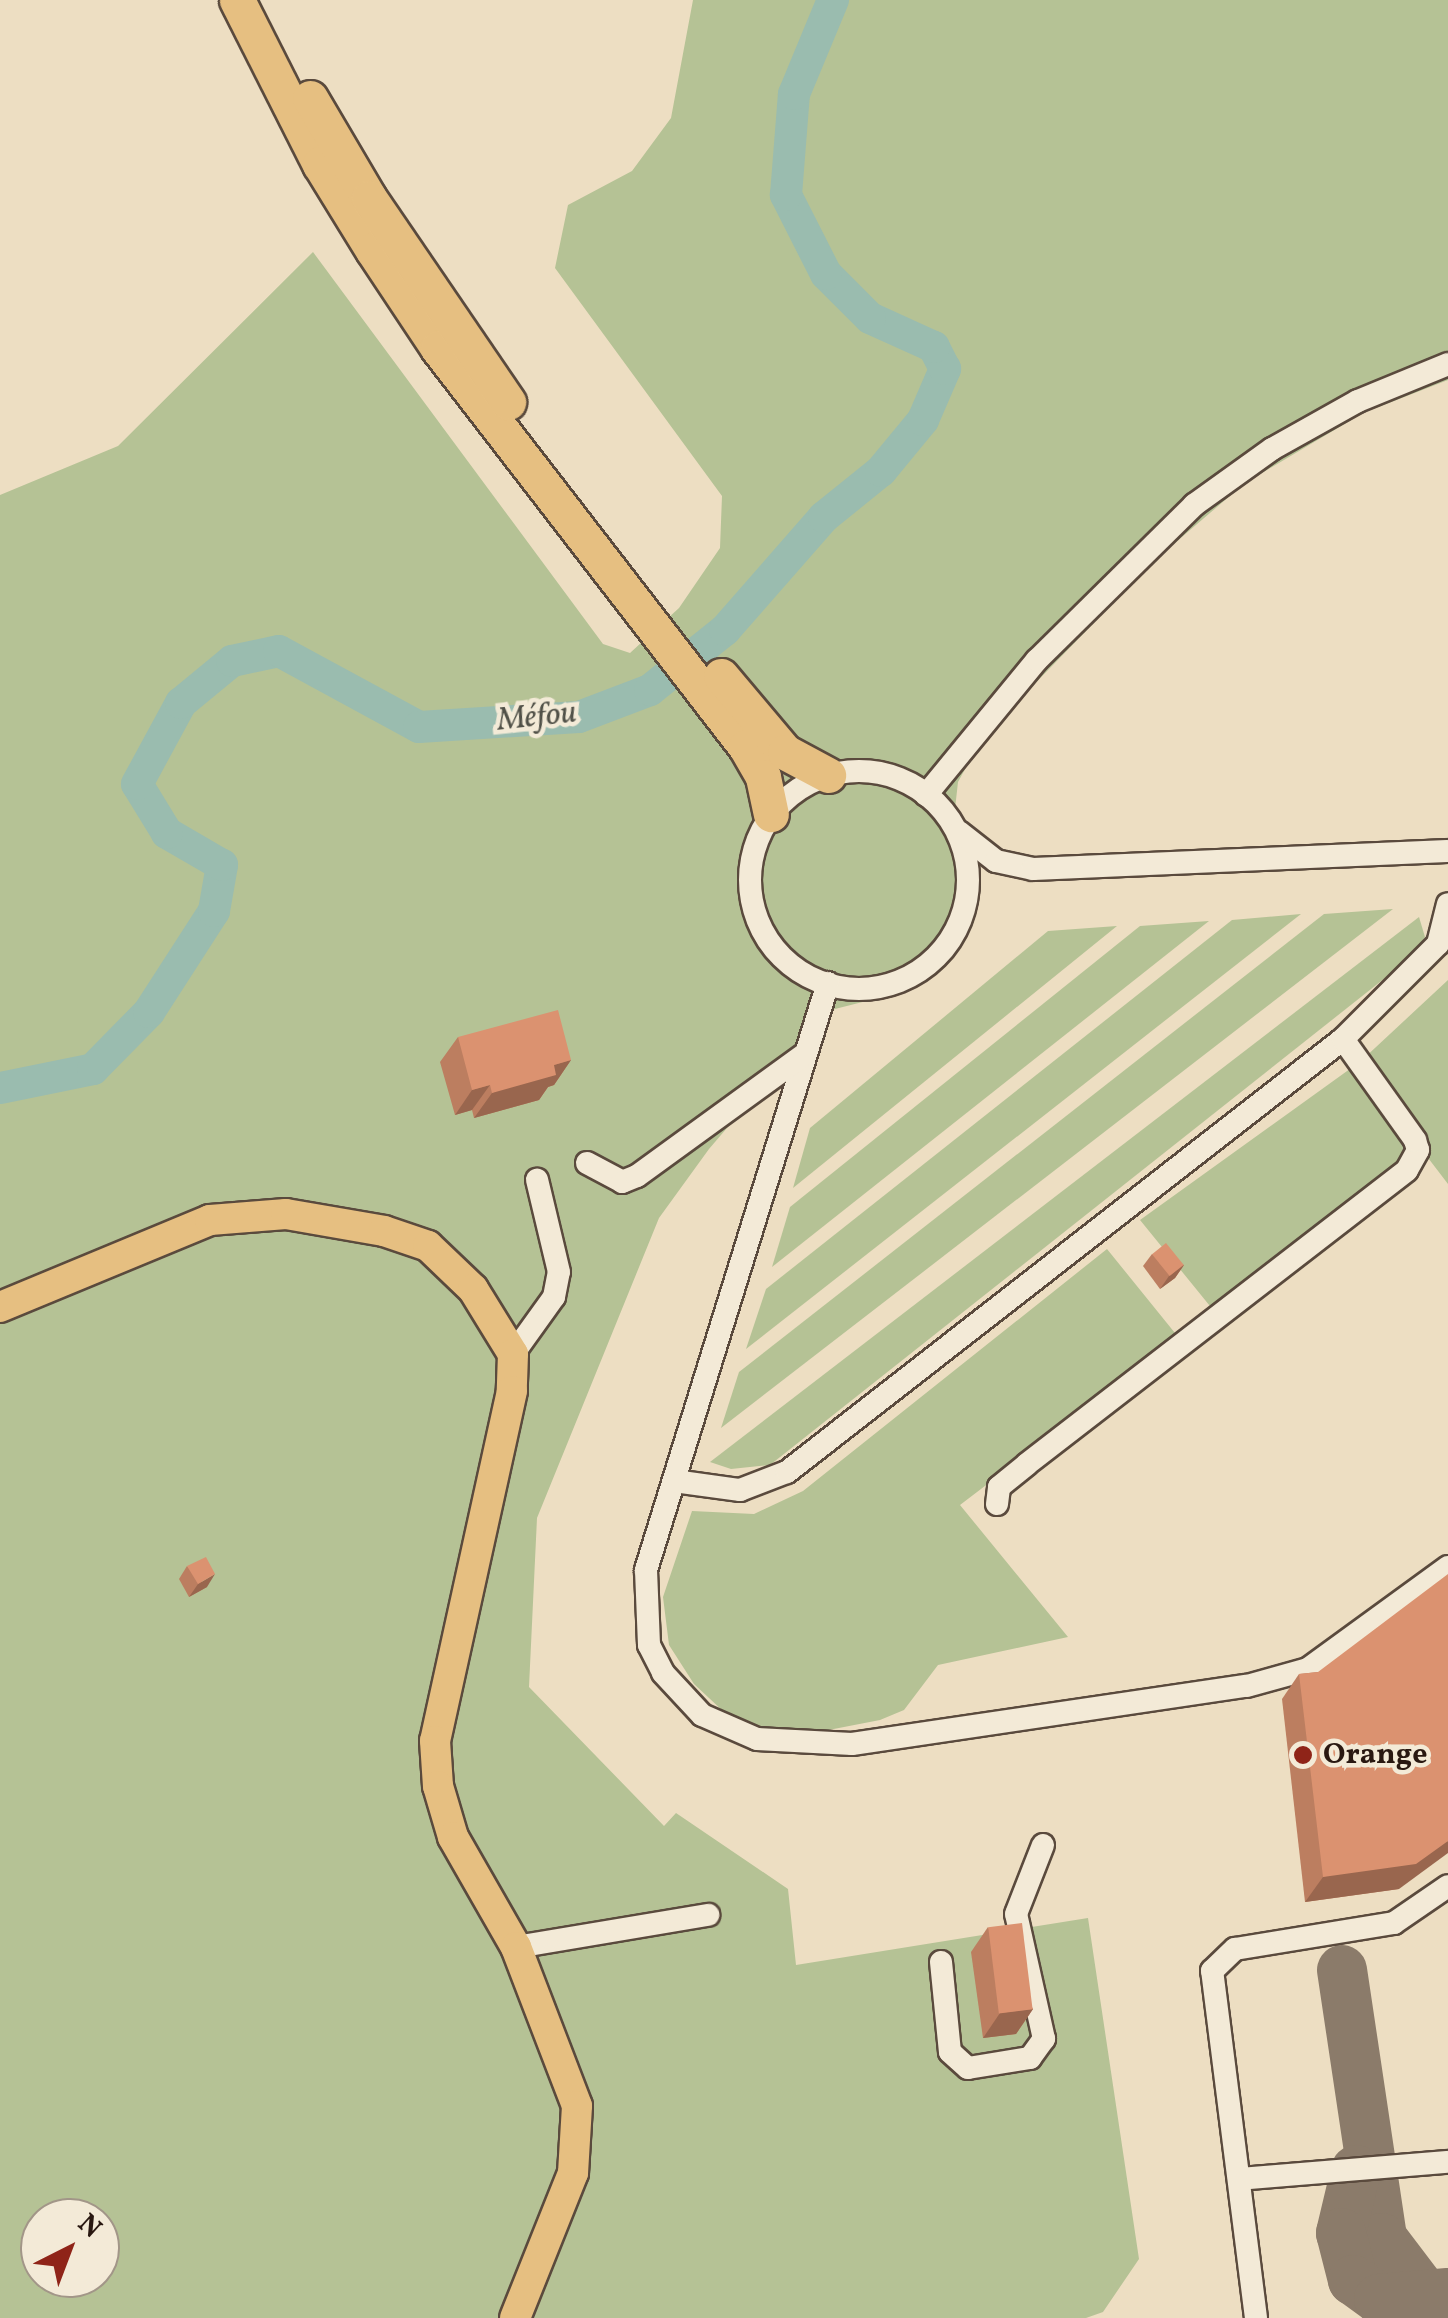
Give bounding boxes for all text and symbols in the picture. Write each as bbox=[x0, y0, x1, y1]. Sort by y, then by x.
water label: Méfou bbox=[495, 695, 579, 741]
place label: Orange bbox=[1323, 1737, 1428, 1773]
marker: Orange bbox=[1292, 1744, 1314, 1766]
north arrow bbox=[20, 2198, 120, 2298]
text: N bbox=[68, 2206, 110, 2248]

